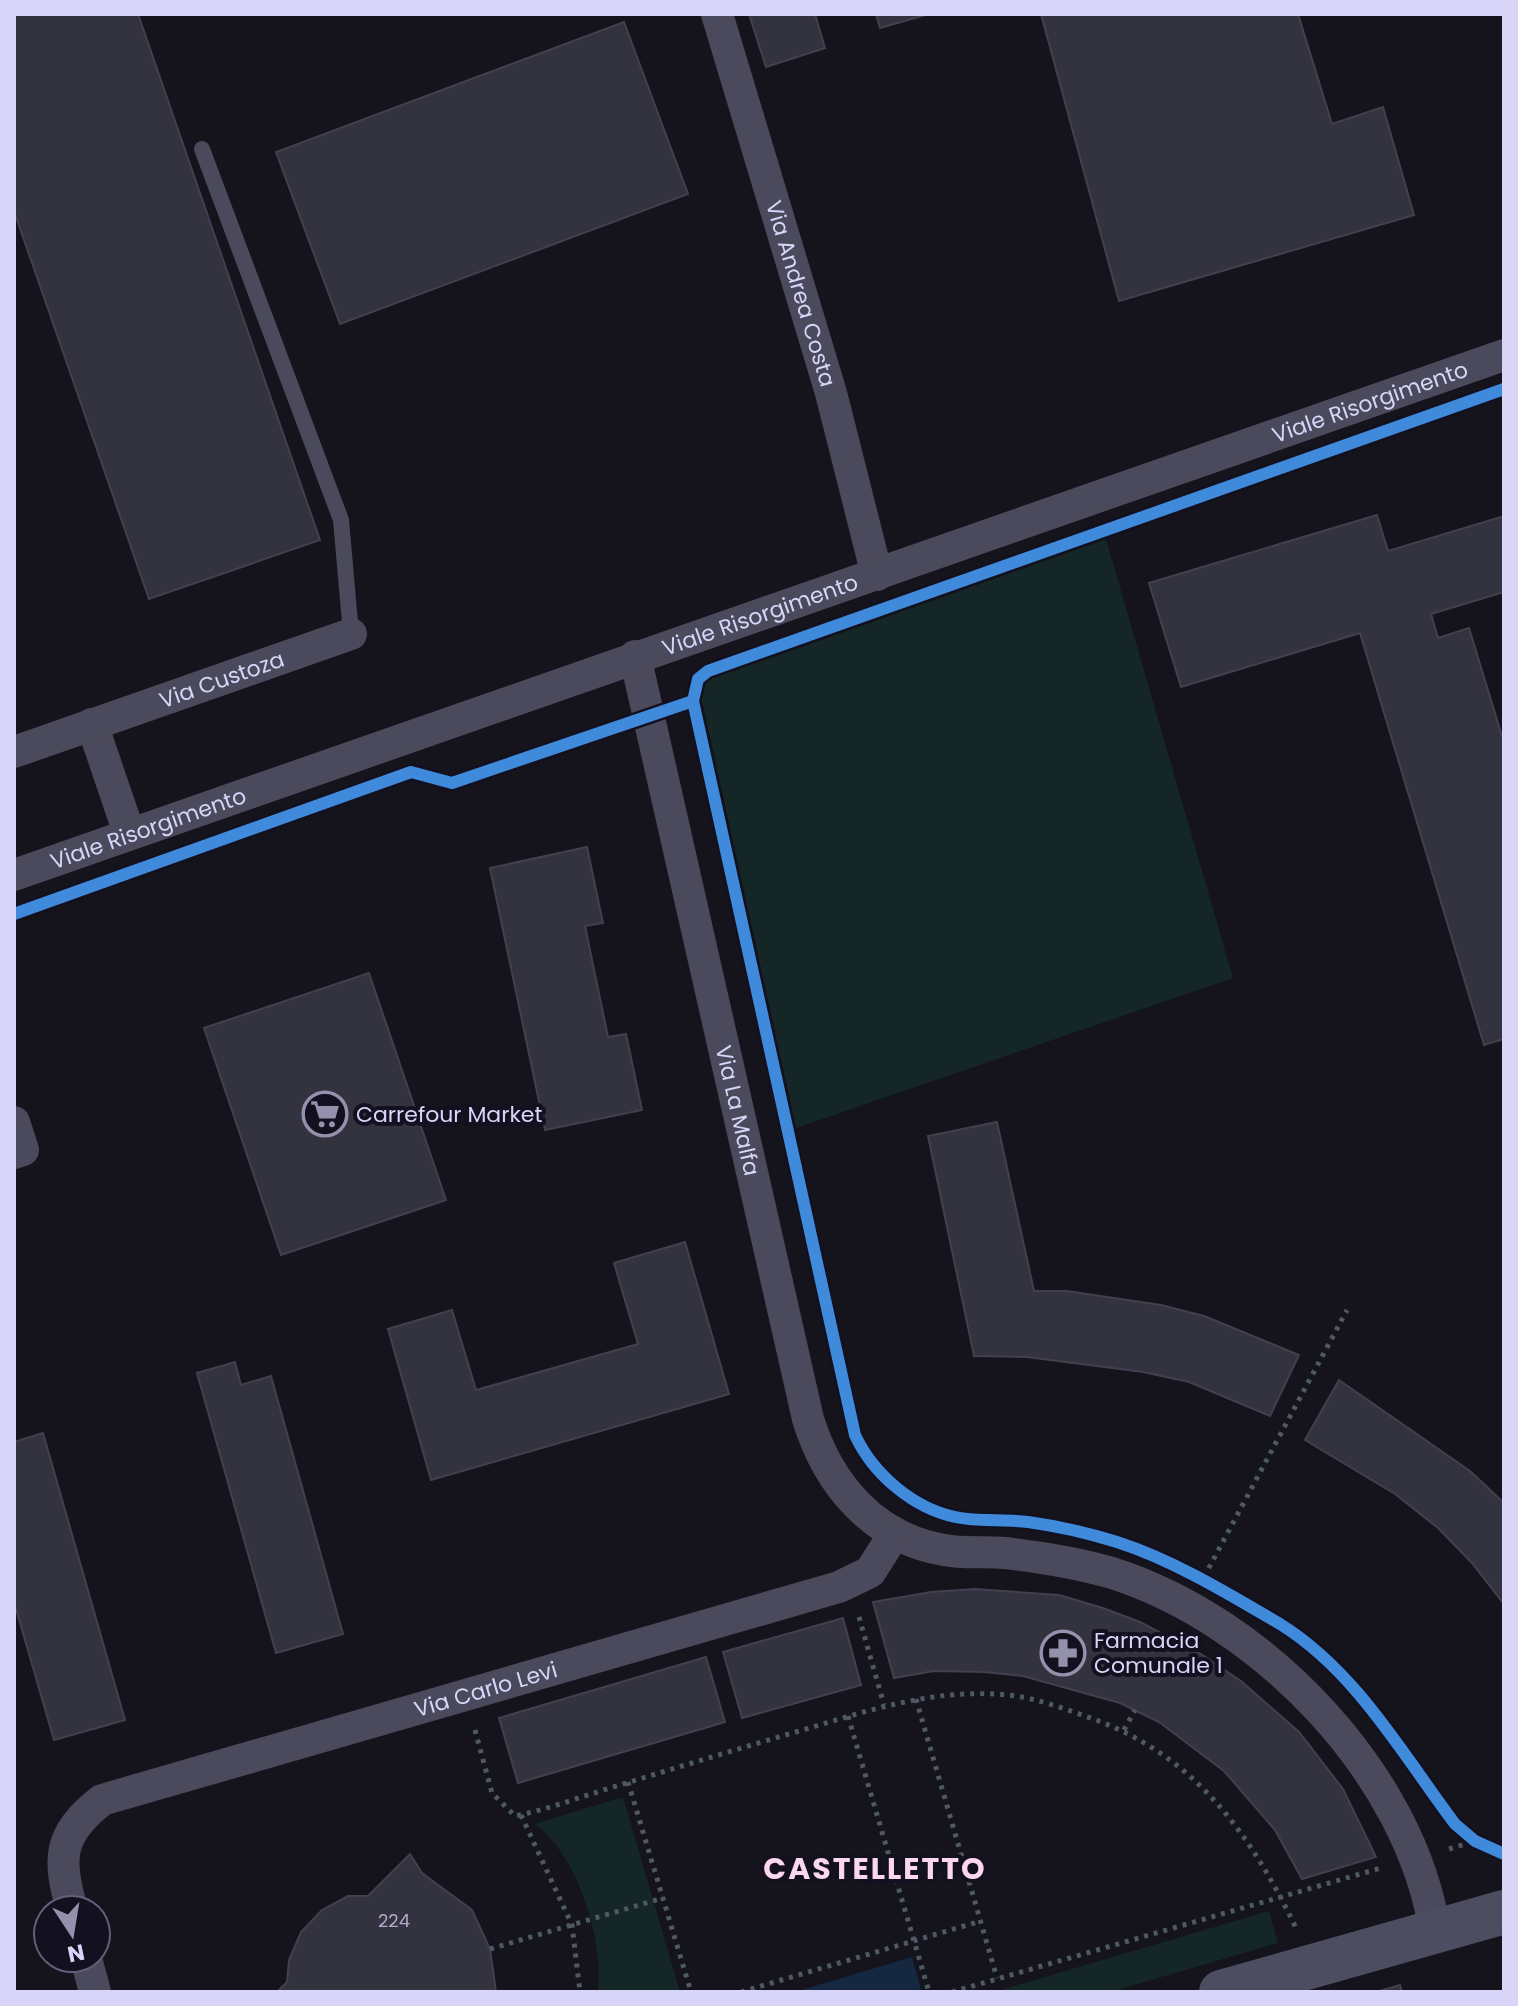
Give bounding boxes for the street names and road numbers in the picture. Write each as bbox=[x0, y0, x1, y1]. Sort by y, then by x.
street label: Via Andrea Costa bbox=[758, 197, 843, 391]
street label: Viale Risorgimento bbox=[1268, 354, 1472, 451]
street label: Viale Risorgimento bbox=[658, 567, 862, 664]
street label: Via Custoza bbox=[155, 644, 289, 716]
street label: Viale Risorgimento bbox=[46, 780, 250, 877]
street label: Via La Malfa bbox=[708, 1042, 767, 1179]
street label: Via Carlo Levi bbox=[411, 1654, 561, 1725]

